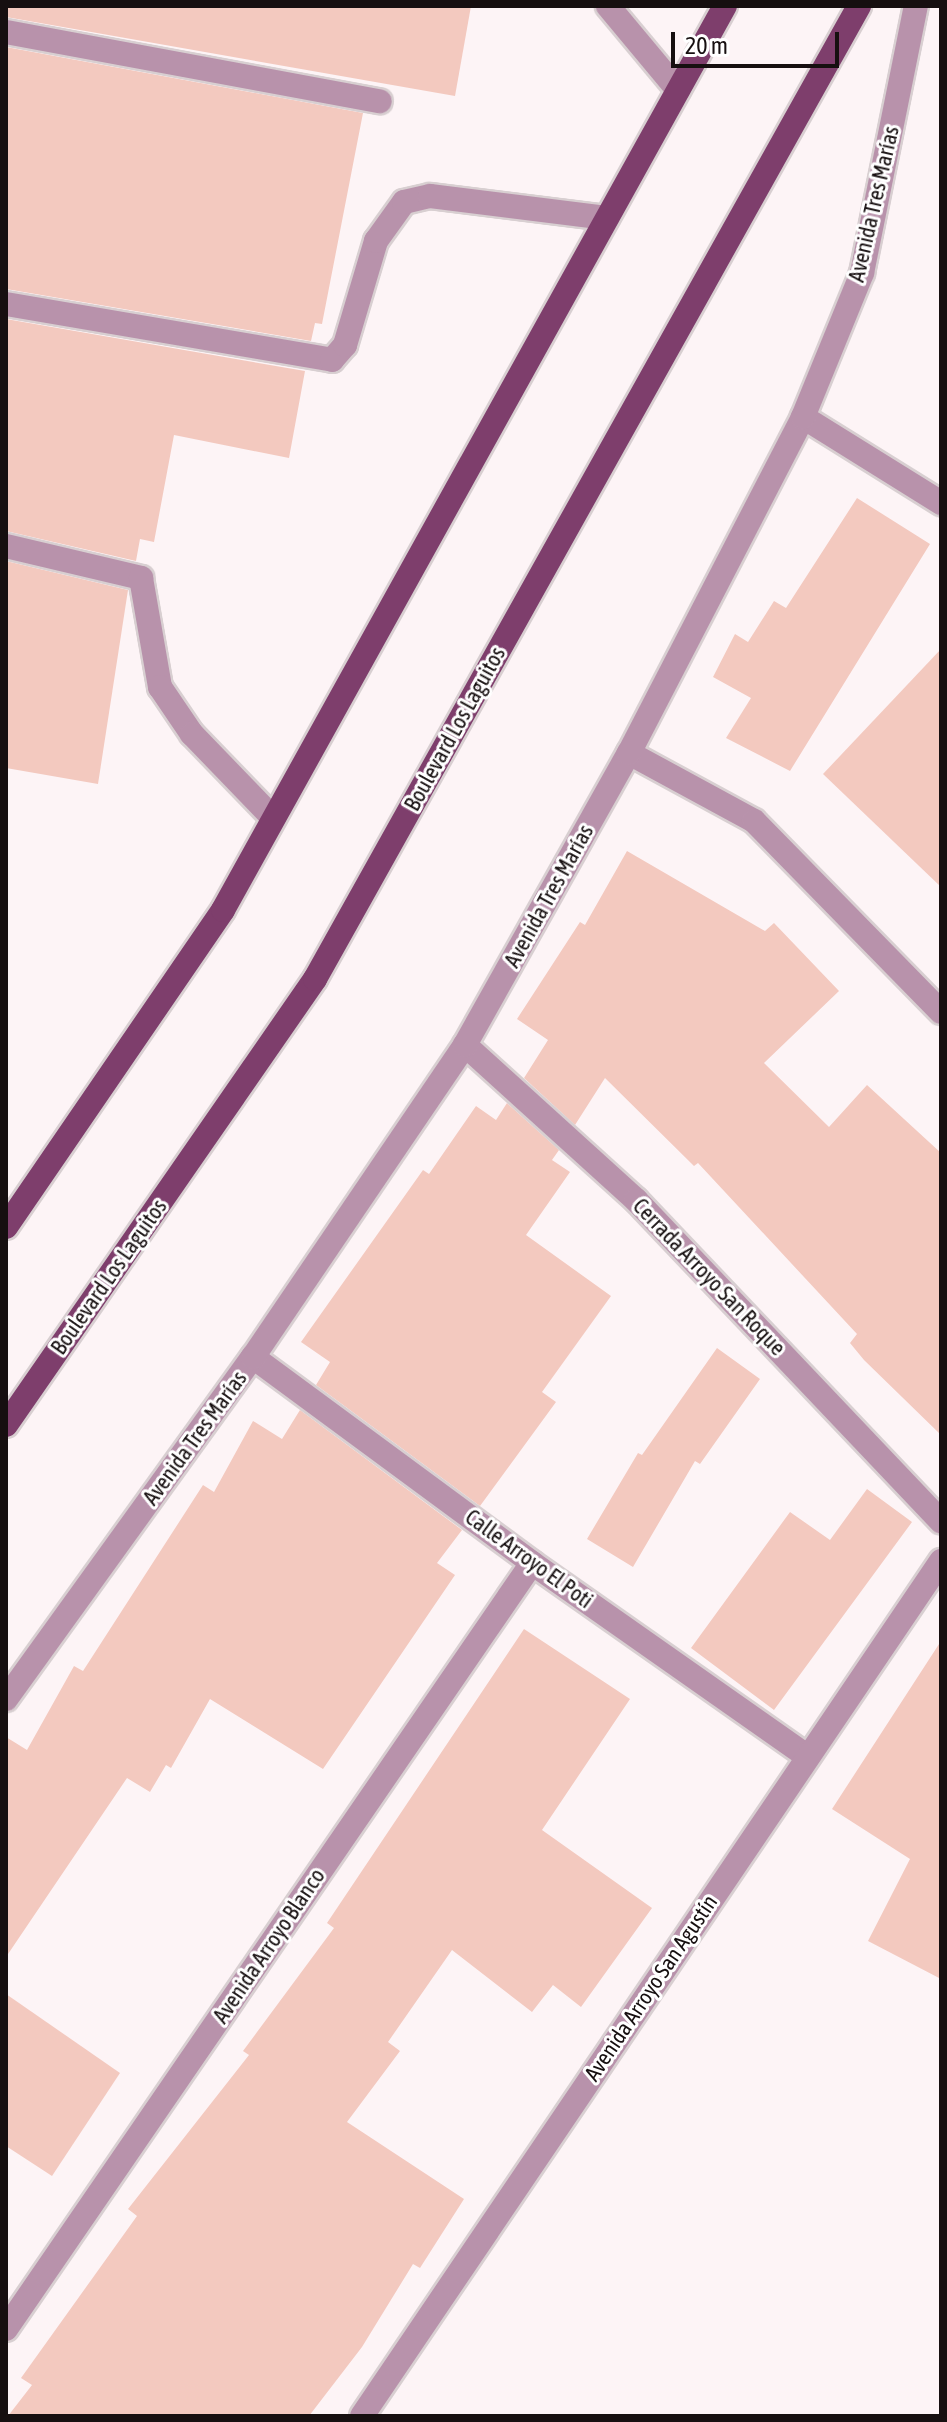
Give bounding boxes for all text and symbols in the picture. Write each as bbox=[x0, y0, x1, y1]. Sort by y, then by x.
scale bar bbox=[675, 16, 843, 66]
text: 20 m bbox=[685, 32, 728, 59]
street label: Avenida Tres Marías bbox=[843, 124, 905, 284]
street label: Boulevard Los Laguitos bbox=[399, 642, 511, 816]
street label: Avenida Tres Marías bbox=[499, 820, 599, 972]
street label: Cerrada Arroyo San Roque bbox=[627, 1193, 791, 1361]
street label: Boulevard Los Laguitos bbox=[46, 1194, 172, 1360]
street label: Avenida Tres Marías bbox=[138, 1366, 252, 1510]
street label: Calle Arroyo El Poti bbox=[460, 1504, 598, 1614]
street label: Avenida Arroyo Blanco bbox=[208, 1864, 330, 2028]
street label: Avenida Arroyo San Agustín bbox=[579, 1890, 723, 2086]

